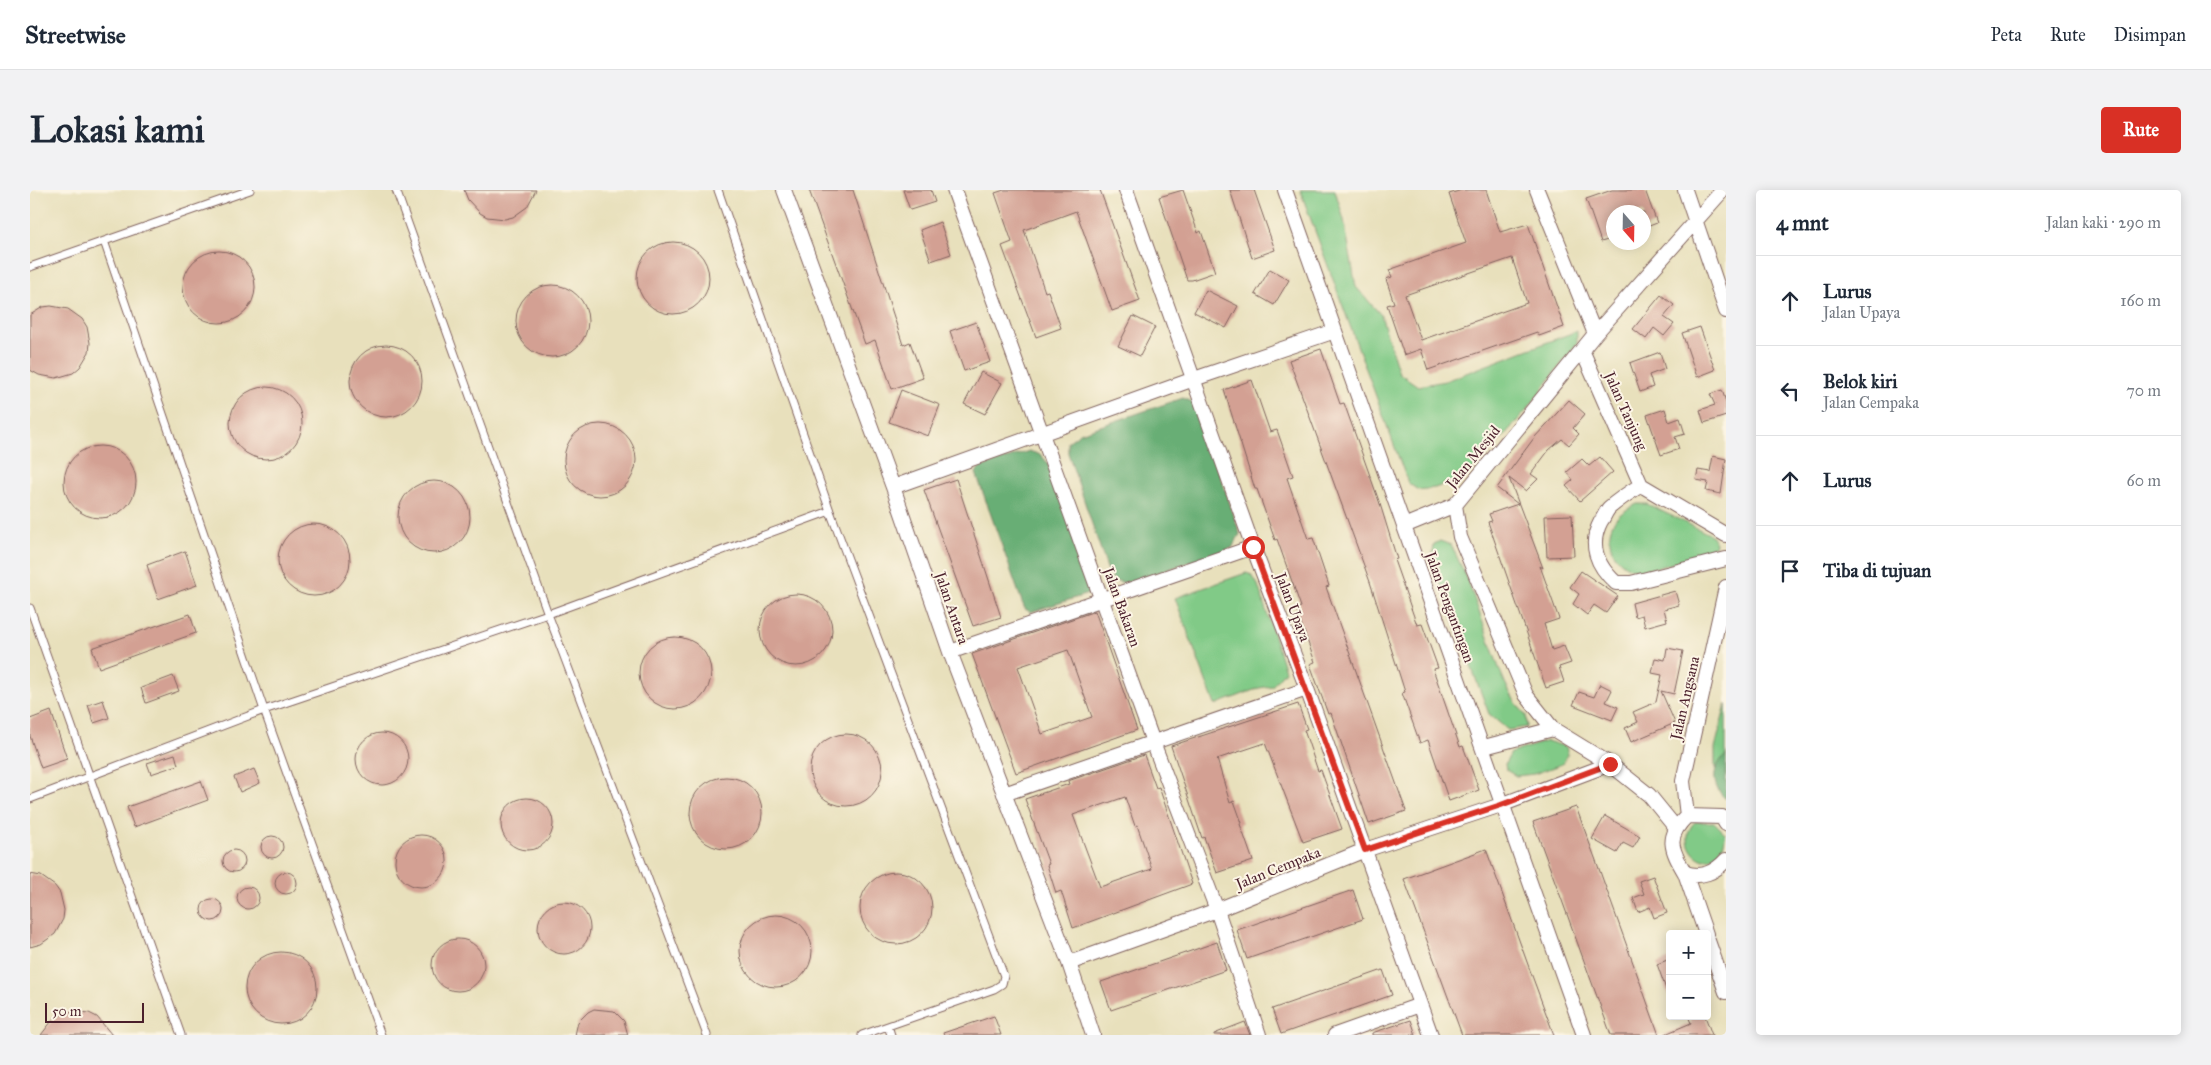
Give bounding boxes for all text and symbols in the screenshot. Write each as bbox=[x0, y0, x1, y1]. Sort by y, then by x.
text: Streetwise bbox=[25, 20, 126, 50]
text: Peta bbox=[1991, 24, 2022, 46]
text: Rute bbox=[2050, 24, 2086, 46]
text: Disimpan bbox=[2114, 24, 2186, 46]
button: Rute bbox=[2101, 107, 2181, 153]
text: Lokasi kami bbox=[30, 109, 205, 152]
north arrow bbox=[1606, 205, 1651, 250]
text: 4 mnt bbox=[1776, 210, 1829, 236]
text: Jalan kaki · 290 m bbox=[2046, 213, 2161, 232]
text: Lurus bbox=[1823, 280, 1871, 303]
icon: ahead bbox=[1776, 287, 1804, 315]
text: 160 m bbox=[2120, 291, 2161, 310]
text: Jalan Upaya bbox=[1823, 303, 1900, 322]
street label: Jalan Tanjung bbox=[1599, 367, 1652, 455]
text: Belok kiri bbox=[1823, 370, 1897, 393]
icon: left bbox=[1776, 377, 1804, 405]
text: 70 m bbox=[2126, 381, 2161, 400]
text: Jalan Cempaka bbox=[1823, 393, 1919, 412]
street label: Jalan Mesjid bbox=[1441, 421, 1505, 494]
icon: ahead bbox=[1776, 467, 1804, 495]
text: Lurus bbox=[1823, 469, 1871, 492]
text: 60 m bbox=[2127, 471, 2161, 490]
route start bbox=[1242, 536, 1265, 559]
street label: Jalan Pengantingan bbox=[1420, 547, 1478, 665]
icon: arrive bbox=[1776, 557, 1804, 585]
text: Tiba di tujuan bbox=[1823, 559, 1931, 582]
street label: Jalan Bakaran bbox=[1098, 563, 1145, 650]
street label: Jalan Antara bbox=[930, 567, 973, 648]
street label: Jalan Upaya bbox=[1270, 568, 1315, 645]
street label: Jalan Angsana bbox=[1666, 654, 1704, 744]
route end bbox=[1599, 753, 1622, 776]
street label: Jalan Cempaka bbox=[1231, 843, 1324, 895]
map controls bbox=[1666, 930, 1711, 1020]
button: + bbox=[1666, 930, 1711, 975]
button: − bbox=[1666, 975, 1711, 1020]
scale bar bbox=[45, 1000, 144, 1023]
text: 50 m bbox=[52, 1003, 81, 1020]

